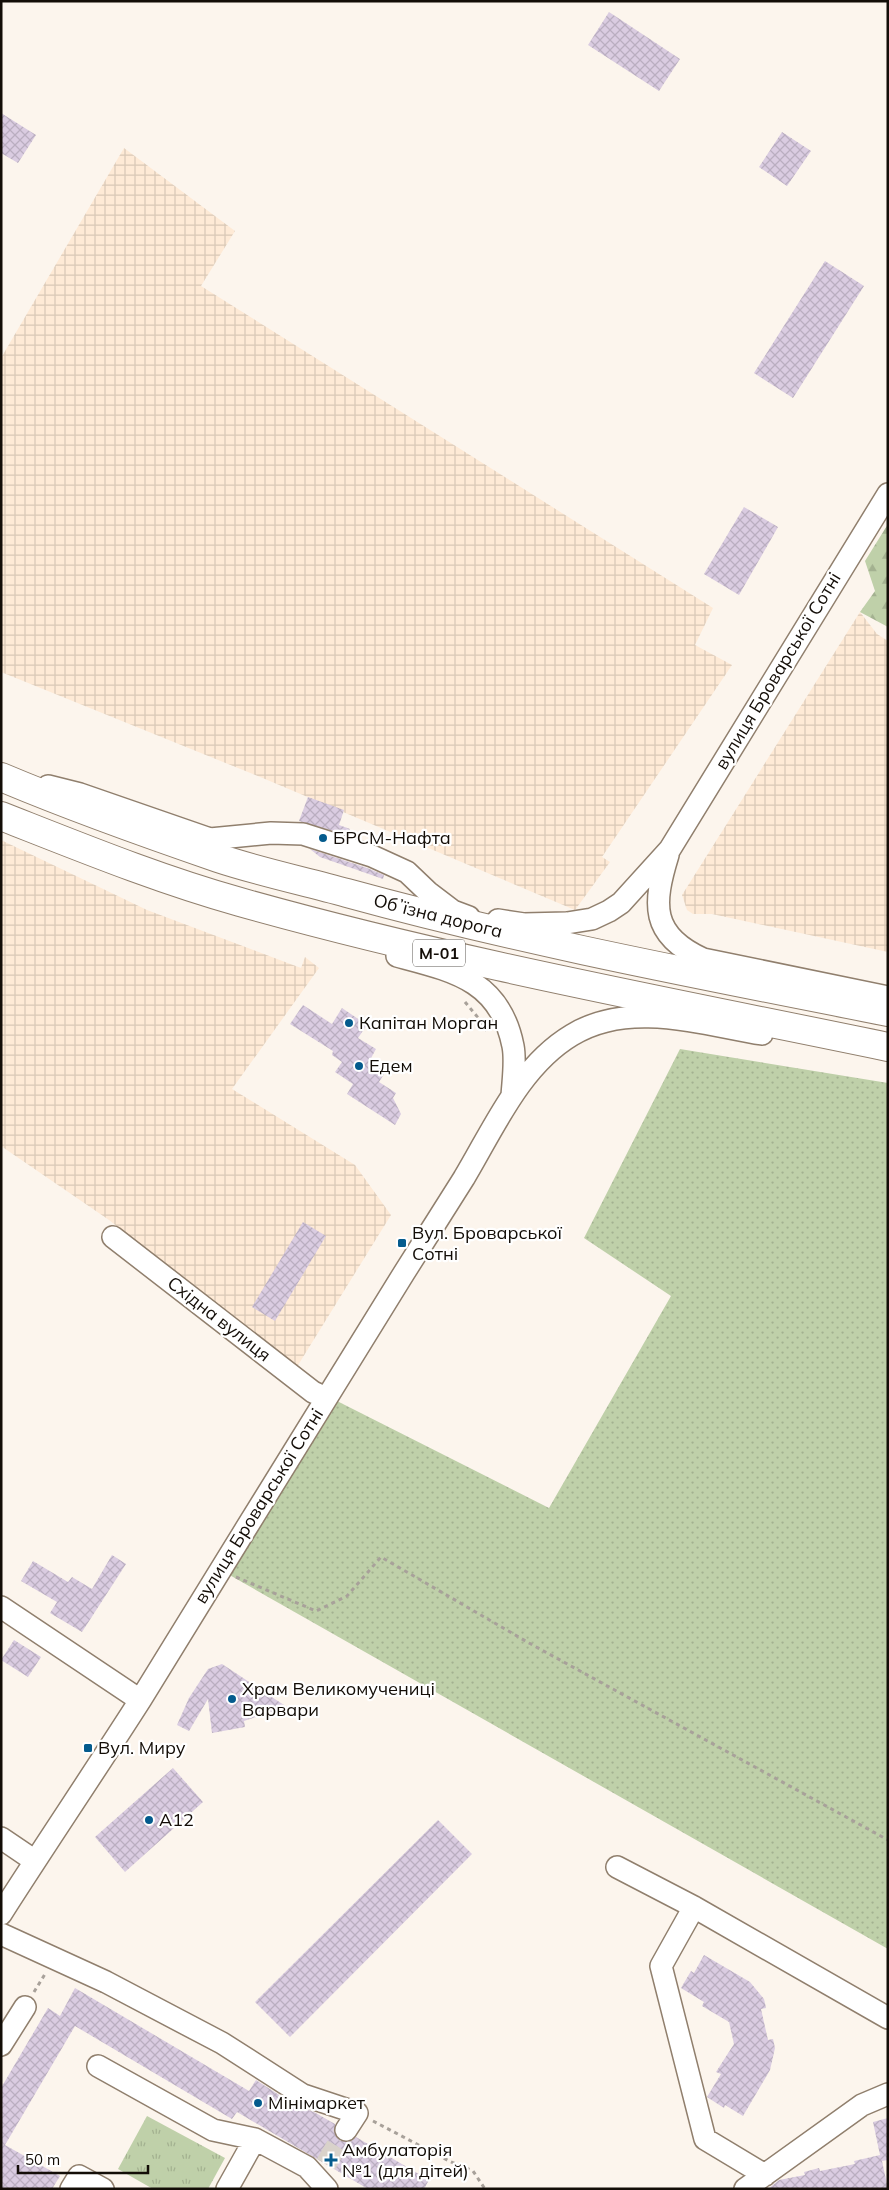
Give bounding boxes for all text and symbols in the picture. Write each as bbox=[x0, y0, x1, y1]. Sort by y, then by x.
street label: вулиця Броварської Сотні bbox=[710, 568, 846, 774]
place label: БРСМ-Нафта bbox=[333, 826, 451, 849]
marker: БРСМ-Нафта bbox=[317, 832, 329, 844]
street label: Обʼїзна дорога bbox=[371, 888, 505, 943]
road number: М-01 bbox=[413, 940, 465, 966]
place label: Капітан Морган bbox=[359, 1011, 498, 1034]
marker: Капітан Морган bbox=[343, 1017, 355, 1029]
place label: Едем bbox=[369, 1054, 413, 1077]
marker: Едем bbox=[353, 1060, 365, 1072]
place label: Вул. Броварської Cотні bbox=[412, 1221, 563, 1265]
marker: Вул. Броварської Cотні bbox=[396, 1237, 408, 1249]
street label: Східна вулиця bbox=[163, 1271, 276, 1366]
street label: вулиця Броварської Сотні bbox=[189, 1404, 328, 1608]
place label: Храм Великомучениці Варвари bbox=[242, 1677, 435, 1721]
marker: Храм Великомучениці Варвари bbox=[226, 1693, 238, 1705]
place label: Вул. Миру bbox=[98, 1736, 186, 1759]
marker: Вул. Миру bbox=[82, 1742, 94, 1754]
place label: А12 bbox=[159, 1808, 194, 1831]
marker: А12 bbox=[143, 1814, 155, 1826]
place label: Мінімаркет bbox=[268, 2091, 366, 2114]
marker: Мінімаркет bbox=[252, 2097, 264, 2109]
place label: Амбулаторія №1 (для дітей) bbox=[342, 2138, 469, 2182]
scale bar bbox=[18, 2142, 148, 2174]
text: 50 m bbox=[25, 2150, 60, 2169]
marker: Амбулаторія №1 (для дітей) bbox=[324, 2153, 338, 2167]

